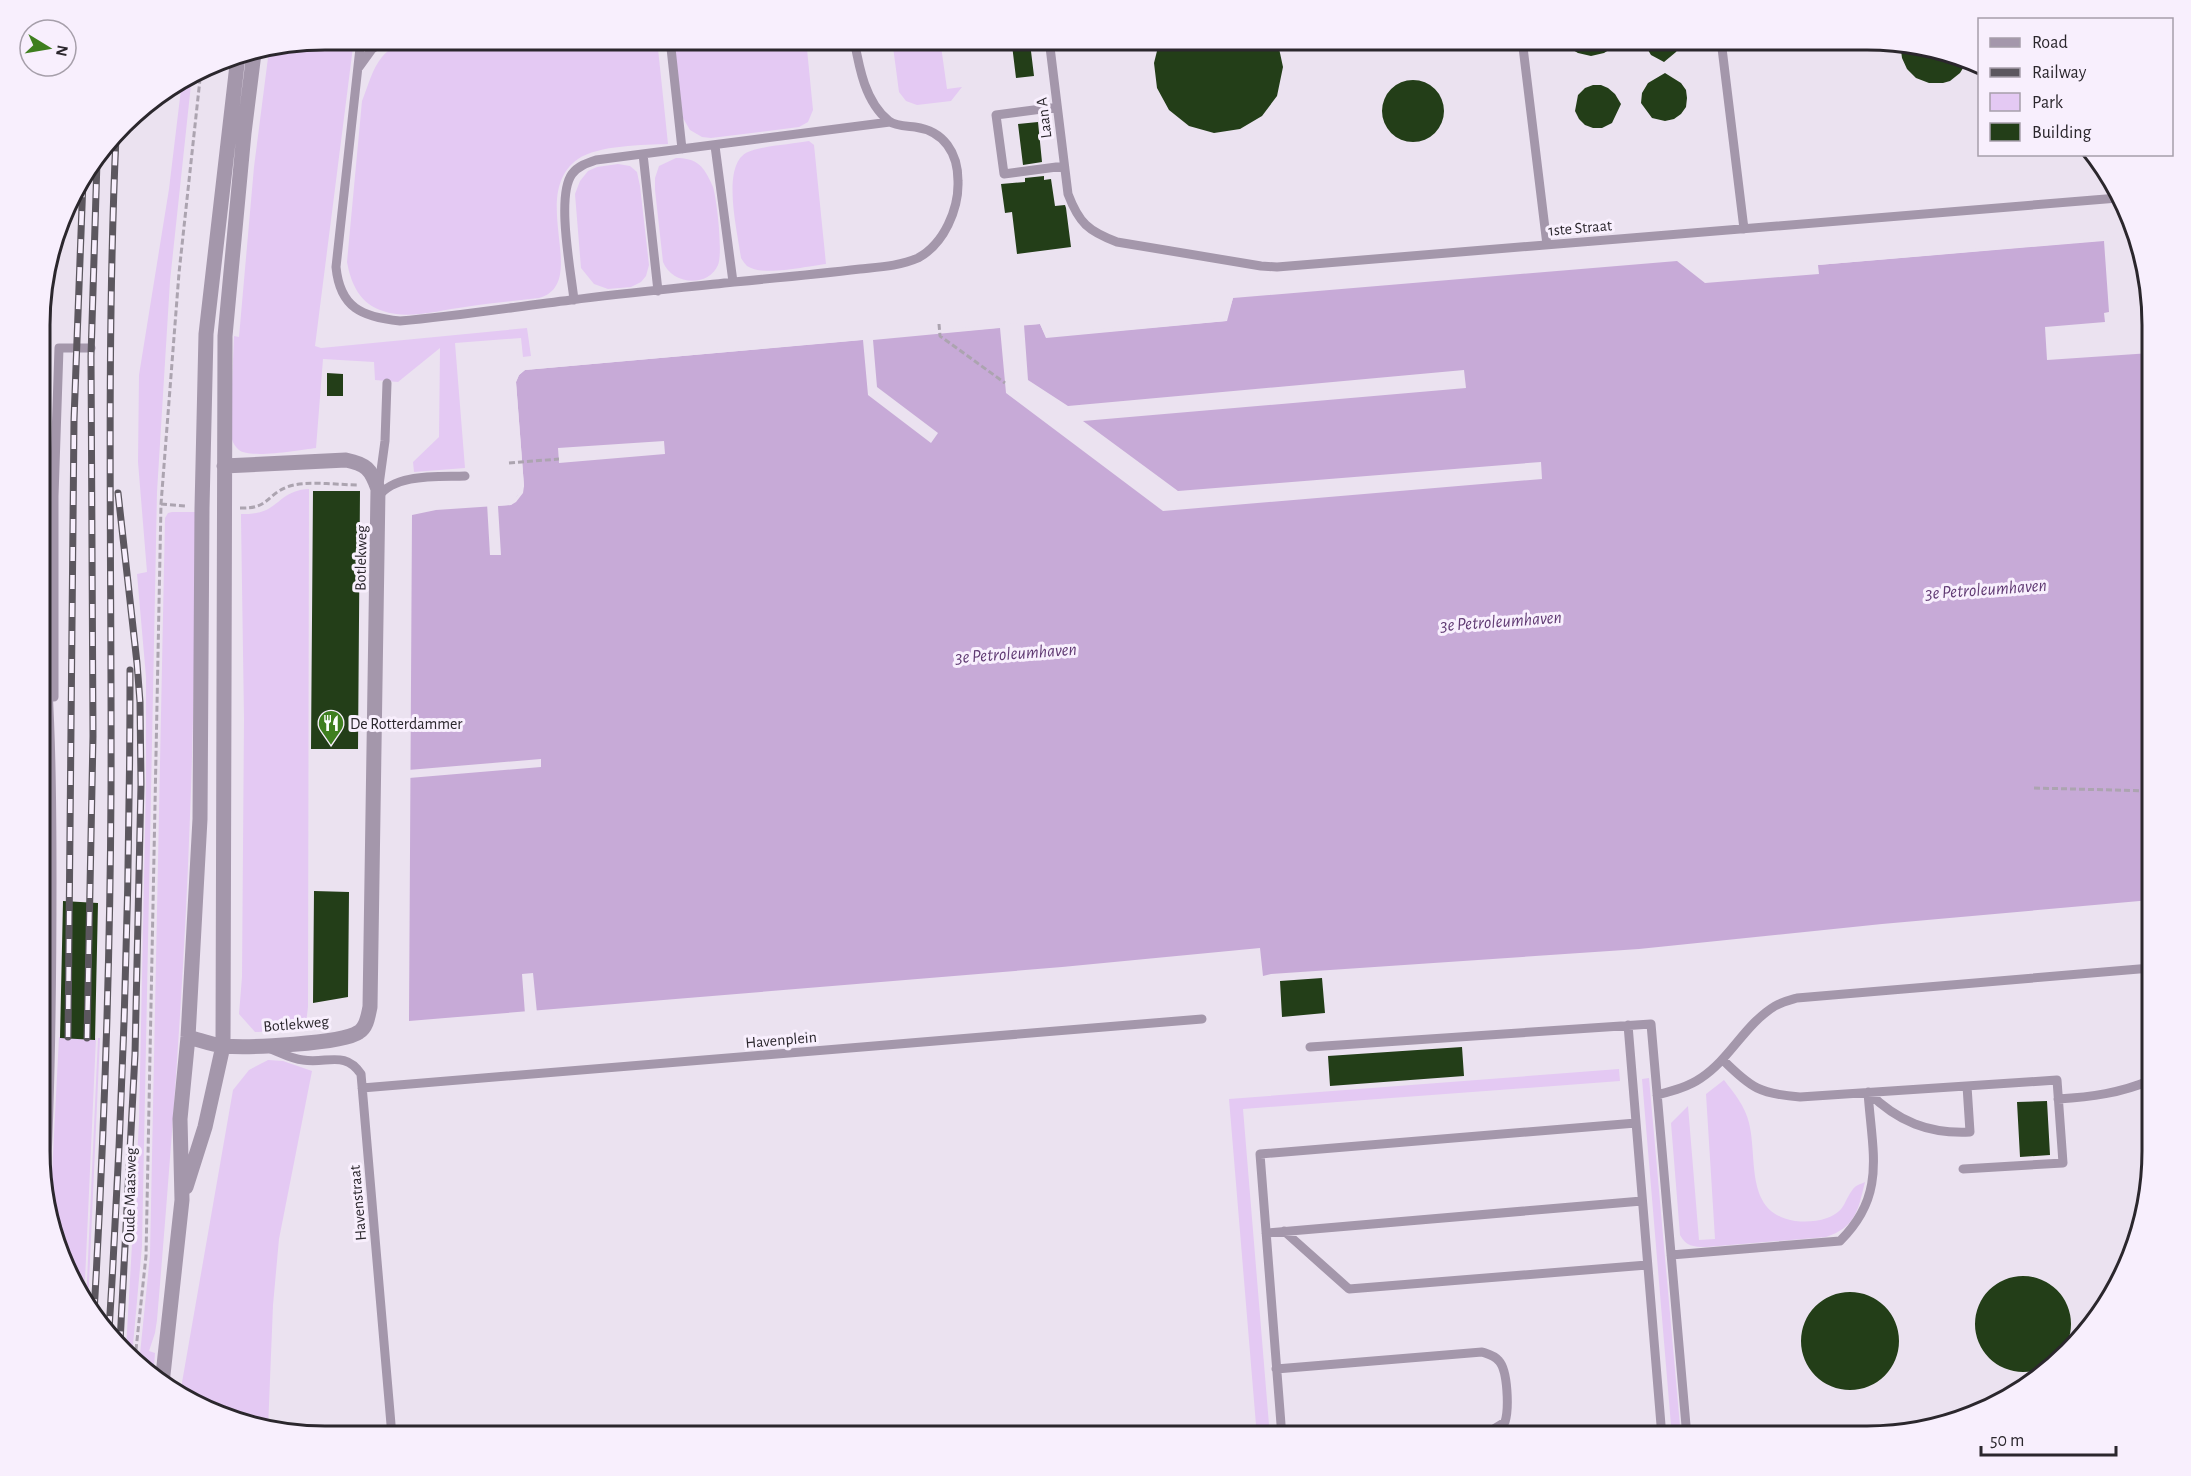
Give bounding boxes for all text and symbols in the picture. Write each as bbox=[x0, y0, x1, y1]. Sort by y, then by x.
north arrow bbox=[18, 18, 78, 78]
legend bbox=[1978, 18, 2173, 156]
text: Road bbox=[2032, 34, 2068, 52]
text: N bbox=[53, 44, 71, 58]
text: Railway bbox=[2032, 64, 2087, 82]
text: Park bbox=[2032, 94, 2064, 112]
street label: Laan A bbox=[1034, 96, 1054, 139]
text: Building bbox=[2032, 124, 2092, 142]
street label: 1ste Straat bbox=[1548, 217, 1613, 239]
street label: Botlekweg bbox=[352, 525, 370, 591]
water label: 3e Petroleumhaven bbox=[1925, 577, 2048, 603]
water label: 3e Petroleumhaven bbox=[1440, 609, 1563, 635]
water label: 3e Petroleumhaven bbox=[955, 641, 1078, 667]
restaurant icon: De Rotterdammer bbox=[316, 708, 346, 746]
place label: De Rotterdammer bbox=[350, 716, 463, 732]
street label: Botlekweg bbox=[263, 1013, 330, 1035]
street label: Havenplein bbox=[745, 1029, 817, 1051]
street label: Oude Maasweg bbox=[121, 1147, 139, 1243]
street label: Havenstraat bbox=[347, 1164, 369, 1241]
scale bar bbox=[1981, 1419, 2116, 1457]
text: 50 m bbox=[1990, 1432, 2024, 1450]

